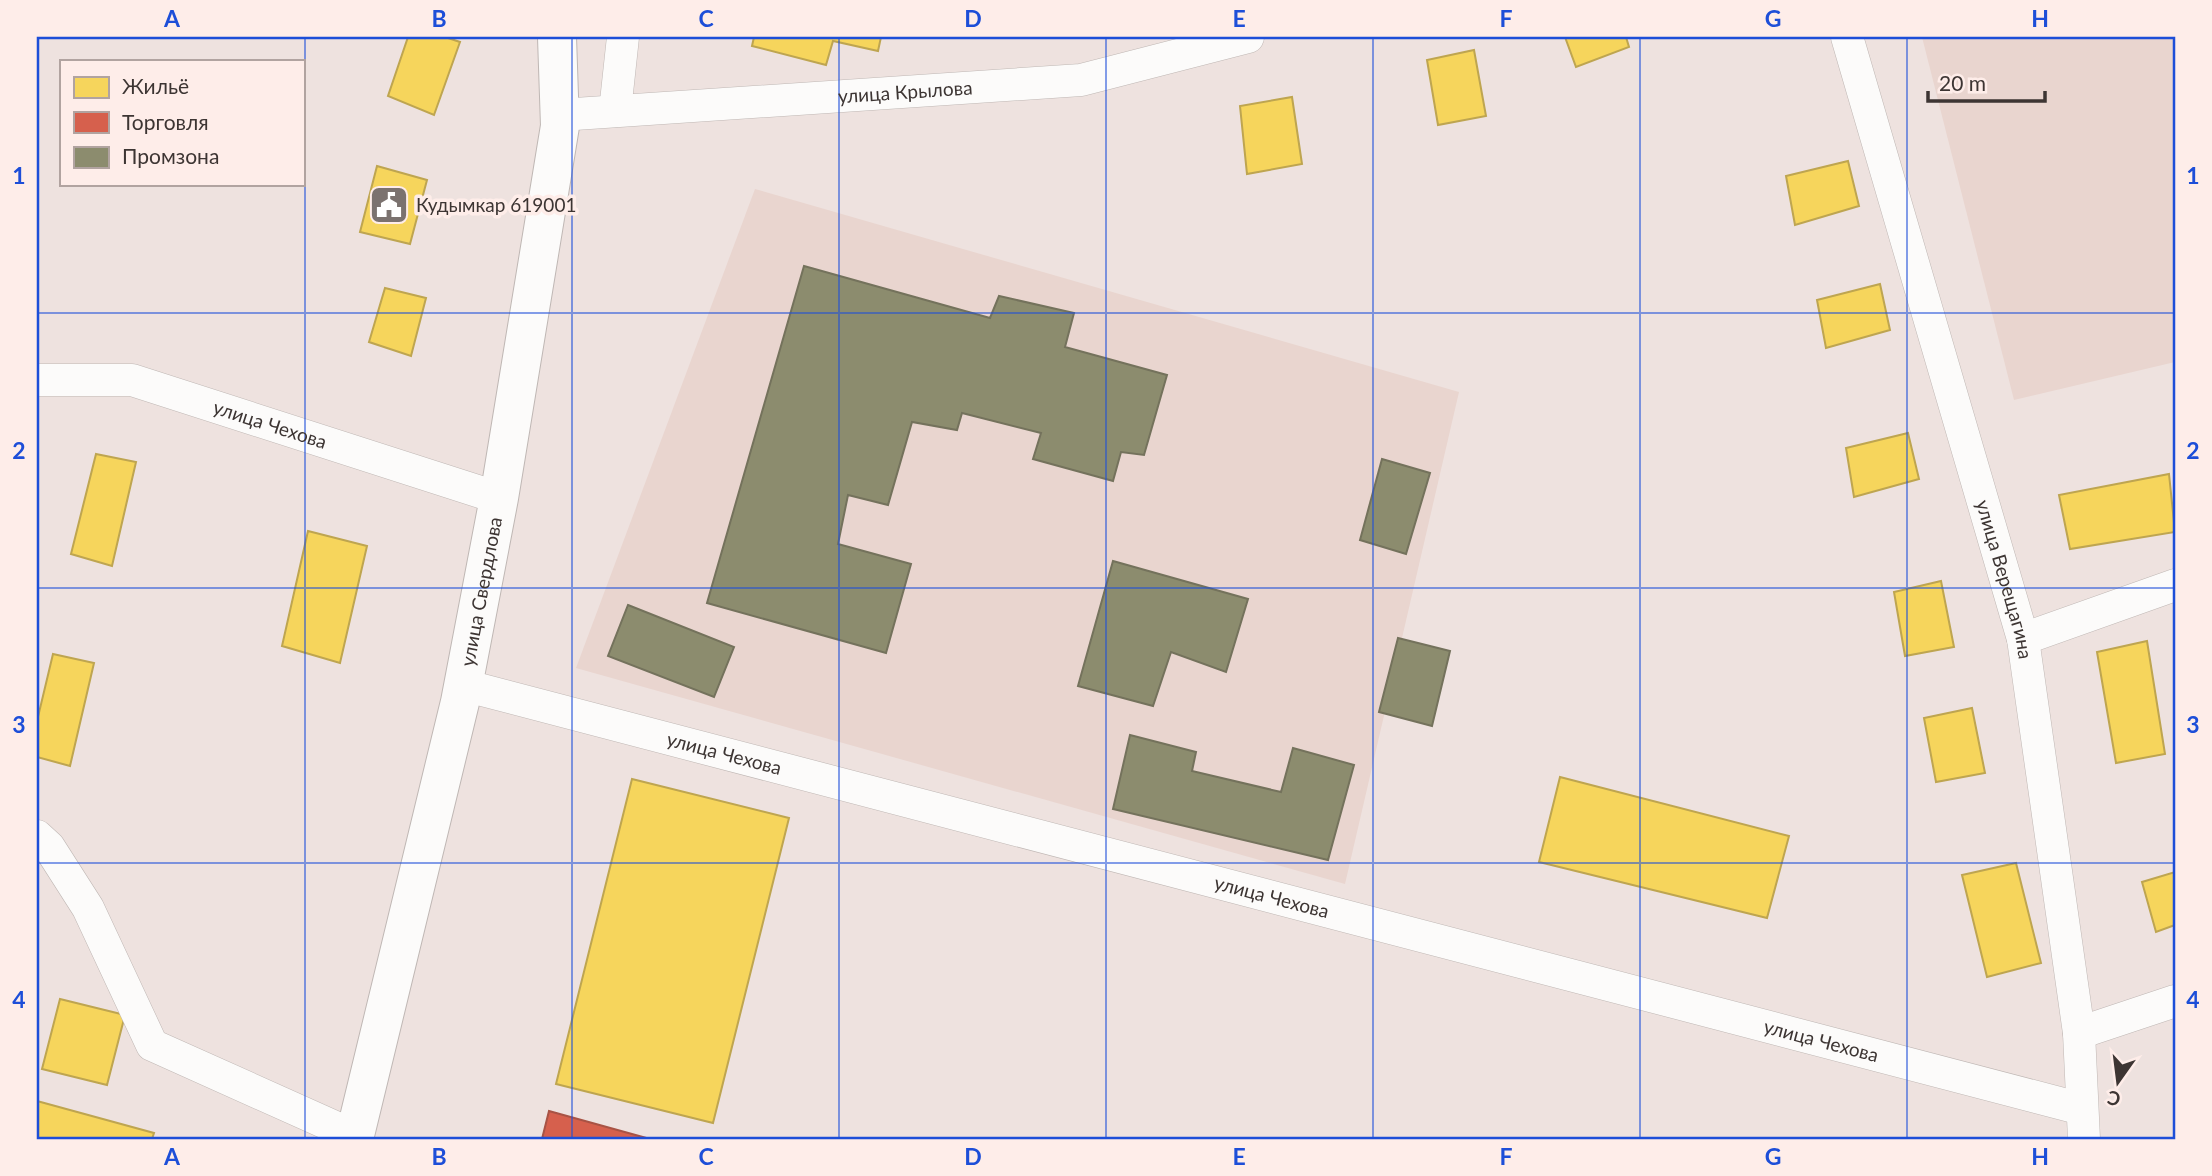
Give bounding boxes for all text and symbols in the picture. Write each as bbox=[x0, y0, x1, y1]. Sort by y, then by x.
text: A bbox=[163, 4, 181, 32]
text: B bbox=[431, 4, 447, 32]
text: C bbox=[698, 4, 714, 32]
text: D bbox=[964, 4, 982, 32]
text: E bbox=[1232, 4, 1246, 32]
text: F bbox=[1499, 4, 1513, 32]
text: G bbox=[1765, 4, 1781, 32]
text: H bbox=[2031, 4, 2049, 32]
legend bbox=[60, 60, 304, 186]
scale bar bbox=[1928, 60, 2046, 104]
text: 20 m bbox=[1939, 70, 1986, 95]
text: Жильё bbox=[122, 73, 189, 98]
street label: улица Крылова bbox=[837, 75, 973, 107]
text: Торговля bbox=[122, 109, 209, 134]
text: Промзона bbox=[122, 143, 219, 168]
text: 1 bbox=[12, 161, 26, 189]
text: 1 bbox=[2186, 161, 2200, 189]
public building icon: Кудымкар 619001 bbox=[368, 184, 410, 226]
place label: Кудымкар 619001 bbox=[416, 193, 576, 216]
street label: улица Чехова bbox=[211, 395, 330, 453]
text: 2 bbox=[12, 436, 26, 464]
text: 2 bbox=[2186, 436, 2200, 464]
street label: улица Верещагина bbox=[1972, 497, 2038, 660]
street label: улица Свердлова bbox=[455, 515, 506, 668]
text: 3 bbox=[12, 710, 26, 738]
text: 3 bbox=[2186, 710, 2200, 738]
street label: улица Чехова bbox=[664, 727, 784, 779]
street label: улица Чехова bbox=[1212, 870, 1332, 922]
text: 4 bbox=[12, 985, 26, 1013]
text: 4 bbox=[2186, 985, 2200, 1013]
street label: улица Чехова bbox=[1761, 1014, 1881, 1066]
north arrow bbox=[2082, 1046, 2152, 1116]
text: С bbox=[2104, 1086, 2123, 1112]
text: A bbox=[163, 1142, 181, 1170]
text: B bbox=[431, 1142, 447, 1170]
text: C bbox=[698, 1142, 714, 1170]
text: D bbox=[964, 1142, 982, 1170]
text: E bbox=[1232, 1142, 1246, 1170]
text: F bbox=[1499, 1142, 1513, 1170]
text: G bbox=[1765, 1142, 1781, 1170]
text: H bbox=[2031, 1142, 2049, 1170]

